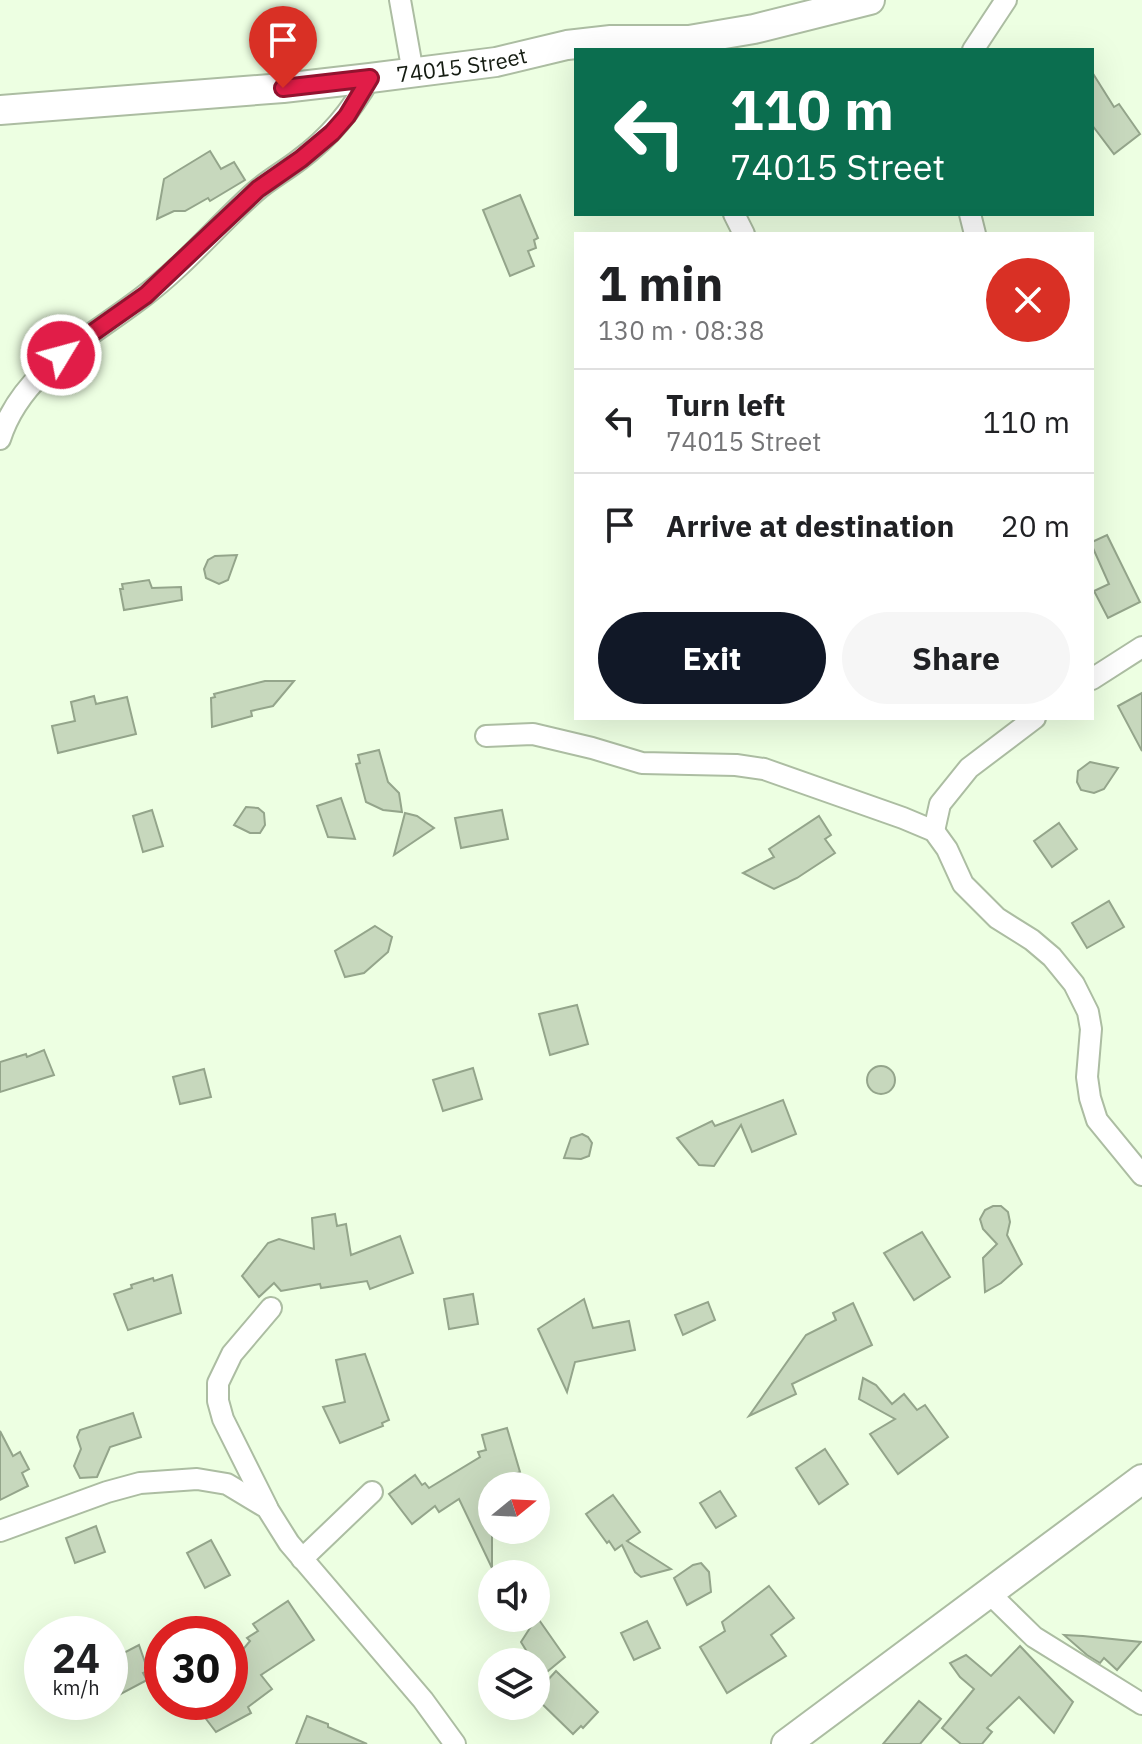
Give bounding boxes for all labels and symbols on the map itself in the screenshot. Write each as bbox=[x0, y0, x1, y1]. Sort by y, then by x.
pin bbox=[249, 6, 317, 88]
street label: 74015 Street bbox=[395, 40, 530, 89]
position arrow bbox=[19, 313, 103, 397]
north arrow bbox=[478, 1472, 550, 1544]
speed limit sign: 30 bbox=[144, 1616, 248, 1720]

